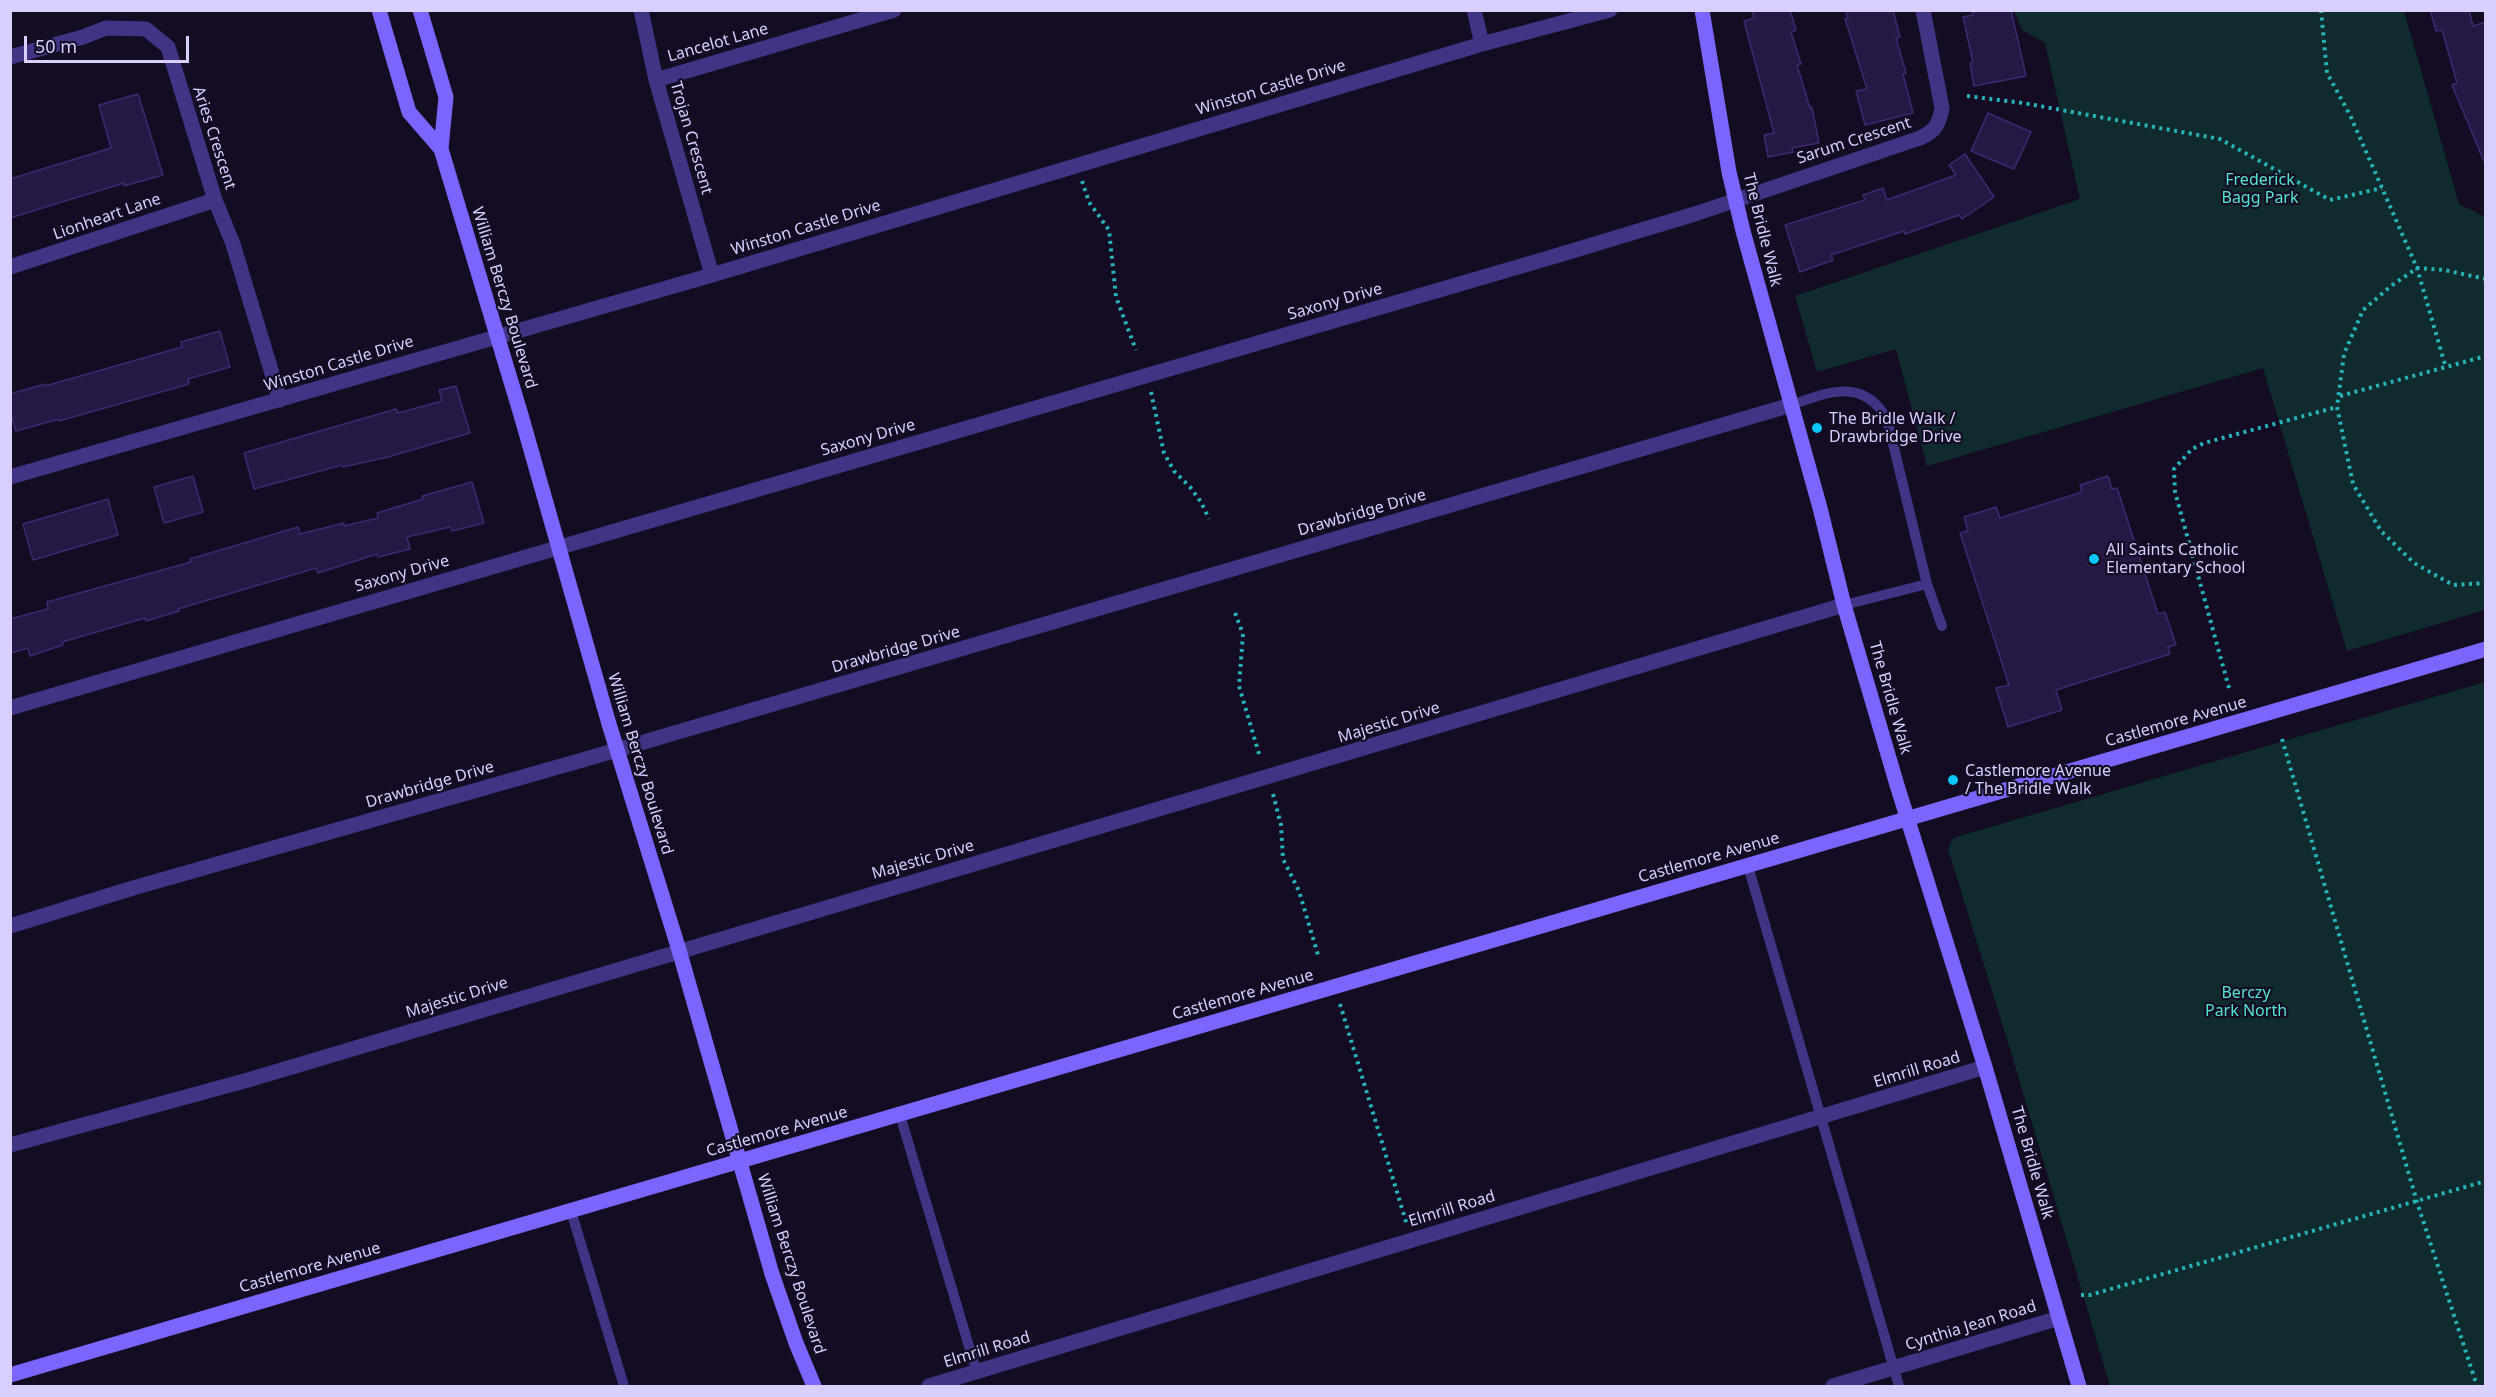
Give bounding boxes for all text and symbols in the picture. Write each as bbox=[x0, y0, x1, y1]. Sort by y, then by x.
street label: Lancelot Lane bbox=[665, 19, 771, 67]
scale bar bbox=[27, 24, 192, 62]
text: 50 m bbox=[35, 34, 77, 58]
street label: Winston Castle Drive bbox=[1194, 56, 1348, 120]
street label: Trojan Crescent bbox=[666, 79, 716, 197]
street label: Aries Crescent bbox=[188, 84, 240, 192]
street label: Sarum Crescent bbox=[1795, 114, 1913, 168]
park label: Frederick Bagg Park bbox=[2221, 170, 2299, 208]
street label: The Bridle Walk bbox=[1739, 171, 1785, 289]
street label: Lionheart Lane bbox=[51, 190, 163, 244]
street label: Winston Castle Drive bbox=[729, 196, 883, 260]
street label: William Berczy Boulevard bbox=[467, 205, 541, 391]
street label: Saxony Drive bbox=[1286, 279, 1384, 325]
street label: Winston Castle Drive bbox=[262, 332, 416, 396]
place label: The Bridle Walk / Drawbridge Drive bbox=[1829, 409, 1962, 447]
street label: Saxony Drive bbox=[819, 415, 917, 461]
marker: The Bridle Walk / Drawbridge Drive bbox=[1810, 421, 1824, 435]
street label: Drawbridge Drive bbox=[1296, 486, 1428, 540]
place label: All Saints Catholic Elementary School bbox=[2106, 540, 2245, 578]
street label: Saxony Drive bbox=[353, 551, 451, 597]
marker: All Saints Catholic Elementary School bbox=[2087, 552, 2101, 566]
street label: Drawbridge Drive bbox=[830, 623, 962, 677]
street label: The Bridle Walk bbox=[1865, 639, 1915, 757]
street label: William Berczy Boulevard bbox=[603, 671, 677, 857]
street label: Castlemore Avenue bbox=[2103, 693, 2249, 751]
street label: Majestic Drive bbox=[1336, 698, 1442, 748]
street label: Drawbridge Drive bbox=[364, 758, 496, 812]
place label: Castlemore Avenue / The Bridle Walk bbox=[1965, 761, 2111, 799]
marker: Castlemore Avenue / The Bridle Walk bbox=[1946, 773, 1960, 787]
street label: Castlemore Avenue bbox=[1636, 829, 1782, 887]
street label: Majestic Drive bbox=[870, 836, 976, 884]
street label: Castlemore Avenue bbox=[1170, 966, 1316, 1024]
street label: Majestic Drive bbox=[404, 973, 510, 1023]
park label: Berczy Park North bbox=[2205, 983, 2287, 1021]
street label: Elmrill Road bbox=[1871, 1048, 1963, 1092]
street label: Castlemore Avenue bbox=[704, 1103, 850, 1161]
street label: The Bridle Walk bbox=[2007, 1104, 2057, 1222]
street label: William Berczy Boulevard bbox=[753, 1171, 829, 1357]
street label: Elmrill Road bbox=[1406, 1187, 1498, 1231]
street label: Castlemore Avenue bbox=[237, 1239, 383, 1297]
street label: Cynthia Jean Road bbox=[1903, 1297, 2039, 1355]
street label: Elmrill Road bbox=[941, 1328, 1033, 1372]

